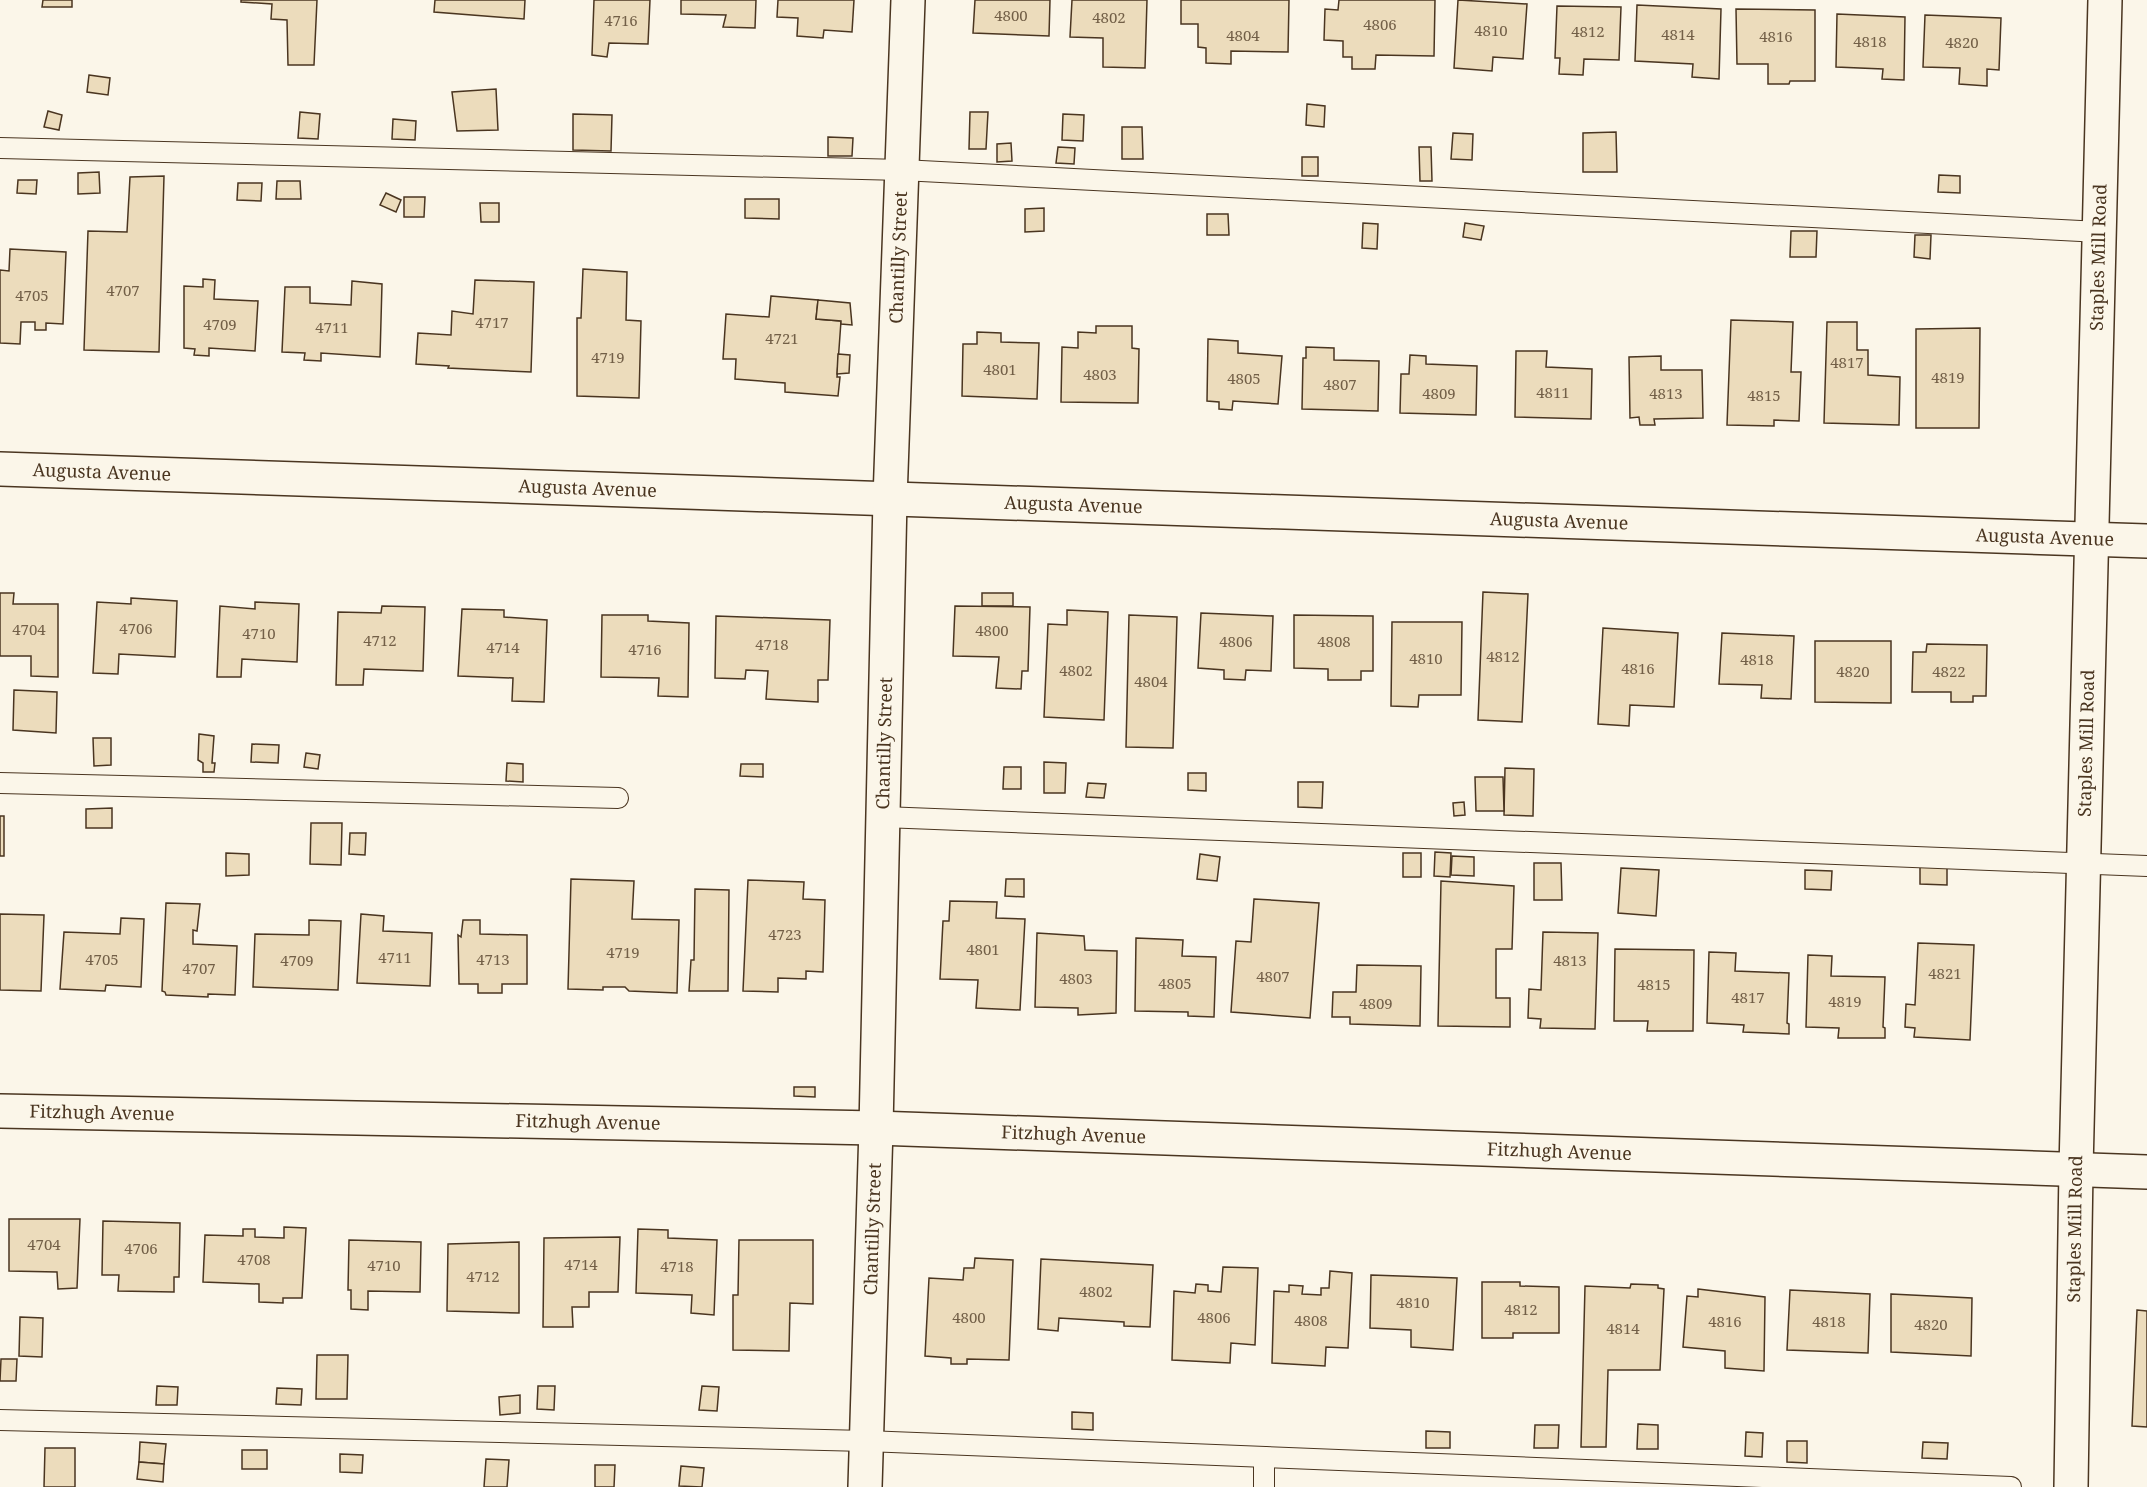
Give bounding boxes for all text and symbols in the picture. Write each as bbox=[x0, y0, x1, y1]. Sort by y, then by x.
house number: 4800 bbox=[994, 5, 1028, 25]
house number: 4802 bbox=[1092, 7, 1126, 27]
house number: 4716 bbox=[604, 10, 638, 30]
house number: 4806 bbox=[1363, 14, 1397, 34]
house number: 4810 bbox=[1474, 20, 1508, 40]
house number: 4812 bbox=[1571, 21, 1605, 41]
house number: 4814 bbox=[1661, 24, 1695, 44]
house number: 4804 bbox=[1226, 25, 1260, 45]
house number: 4816 bbox=[1759, 26, 1793, 46]
house number: 4818 bbox=[1853, 31, 1887, 51]
house number: 4820 bbox=[1945, 32, 1979, 52]
street label: Staples Mill Road bbox=[2084, 183, 2111, 331]
street label: Chantilly Street bbox=[883, 191, 912, 324]
house number: 4707 bbox=[106, 280, 140, 300]
house number: 4705 bbox=[15, 285, 49, 305]
house number: 4717 bbox=[475, 312, 509, 332]
house number: 4709 bbox=[203, 314, 237, 334]
house number: 4711 bbox=[315, 317, 349, 337]
house number: 4721 bbox=[765, 328, 799, 348]
house number: 4719 bbox=[591, 347, 625, 367]
house number: 4817 bbox=[1830, 352, 1864, 372]
house number: 4801 bbox=[983, 359, 1017, 379]
house number: 4803 bbox=[1083, 364, 1117, 384]
house number: 4819 bbox=[1931, 367, 1965, 387]
house number: 4805 bbox=[1227, 368, 1261, 388]
house number: 4807 bbox=[1323, 374, 1357, 394]
house number: 4811 bbox=[1536, 382, 1570, 402]
house number: 4809 bbox=[1422, 383, 1456, 403]
house number: 4813 bbox=[1649, 383, 1683, 403]
house number: 4815 bbox=[1747, 385, 1781, 405]
street label: Augusta Avenue bbox=[32, 457, 172, 486]
street label: Augusta Avenue bbox=[518, 473, 657, 502]
street label: Augusta Avenue bbox=[1004, 490, 1143, 518]
street label: Augusta Avenue bbox=[1489, 506, 1629, 535]
street label: Augusta Avenue bbox=[1975, 522, 2115, 551]
house number: 4706 bbox=[119, 618, 153, 638]
house number: 4704 bbox=[12, 619, 46, 639]
house number: 4800 bbox=[975, 620, 1009, 640]
house number: 4710 bbox=[242, 623, 276, 643]
house number: 4712 bbox=[363, 630, 397, 650]
house number: 4806 bbox=[1219, 631, 1253, 651]
house number: 4808 bbox=[1317, 631, 1351, 651]
house number: 4718 bbox=[755, 634, 789, 654]
house number: 4714 bbox=[486, 637, 520, 657]
house number: 4716 bbox=[628, 639, 662, 659]
house number: 4812 bbox=[1486, 646, 1520, 666]
house number: 4810 bbox=[1409, 648, 1443, 668]
house number: 4818 bbox=[1740, 649, 1774, 669]
house number: 4816 bbox=[1621, 658, 1655, 678]
house number: 4802 bbox=[1059, 660, 1093, 680]
house number: 4820 bbox=[1836, 661, 1870, 681]
house number: 4822 bbox=[1932, 661, 1966, 681]
street label: Staples Mill Road bbox=[2072, 669, 2099, 817]
house number: 4804 bbox=[1134, 671, 1168, 691]
street label: Chantilly Street bbox=[870, 677, 897, 810]
house number: 4723 bbox=[768, 924, 802, 944]
house number: 4801 bbox=[966, 939, 1000, 959]
house number: 4719 bbox=[606, 942, 640, 962]
house number: 4711 bbox=[378, 947, 412, 967]
house number: 4705 bbox=[85, 949, 119, 969]
house number: 4713 bbox=[476, 949, 510, 969]
house number: 4709 bbox=[280, 950, 314, 970]
house number: 4813 bbox=[1553, 950, 1587, 970]
house number: 4707 bbox=[182, 958, 216, 978]
house number: 4821 bbox=[1928, 963, 1962, 983]
house number: 4807 bbox=[1256, 966, 1290, 986]
house number: 4803 bbox=[1059, 968, 1093, 988]
house number: 4805 bbox=[1158, 973, 1192, 993]
house number: 4815 bbox=[1637, 974, 1671, 994]
house number: 4817 bbox=[1731, 987, 1765, 1007]
house number: 4819 bbox=[1828, 991, 1862, 1011]
house number: 4809 bbox=[1359, 993, 1393, 1013]
street label: Fitzhugh Avenue bbox=[29, 1099, 175, 1125]
street label: Fitzhugh Avenue bbox=[515, 1108, 661, 1135]
street label: Fitzhugh Avenue bbox=[1001, 1119, 1147, 1148]
street label: Fitzhugh Avenue bbox=[1487, 1136, 1632, 1165]
street label: Staples Mill Road bbox=[2061, 1155, 2087, 1303]
street label: Chantilly Street bbox=[858, 1162, 886, 1296]
house number: 4704 bbox=[27, 1234, 61, 1254]
house number: 4706 bbox=[124, 1238, 158, 1258]
house number: 4708 bbox=[237, 1249, 271, 1269]
house number: 4714 bbox=[564, 1254, 598, 1274]
house number: 4710 bbox=[367, 1255, 401, 1275]
house number: 4718 bbox=[660, 1256, 694, 1276]
house number: 4712 bbox=[466, 1266, 500, 1286]
house number: 4802 bbox=[1079, 1281, 1113, 1301]
house number: 4810 bbox=[1396, 1292, 1430, 1312]
house number: 4812 bbox=[1504, 1299, 1538, 1319]
house number: 4800 bbox=[952, 1307, 986, 1327]
house number: 4806 bbox=[1197, 1307, 1231, 1327]
house number: 4808 bbox=[1294, 1310, 1328, 1330]
house number: 4816 bbox=[1708, 1311, 1742, 1331]
house number: 4818 bbox=[1812, 1311, 1846, 1331]
house number: 4820 bbox=[1914, 1314, 1948, 1334]
house number: 4814 bbox=[1606, 1318, 1640, 1338]

